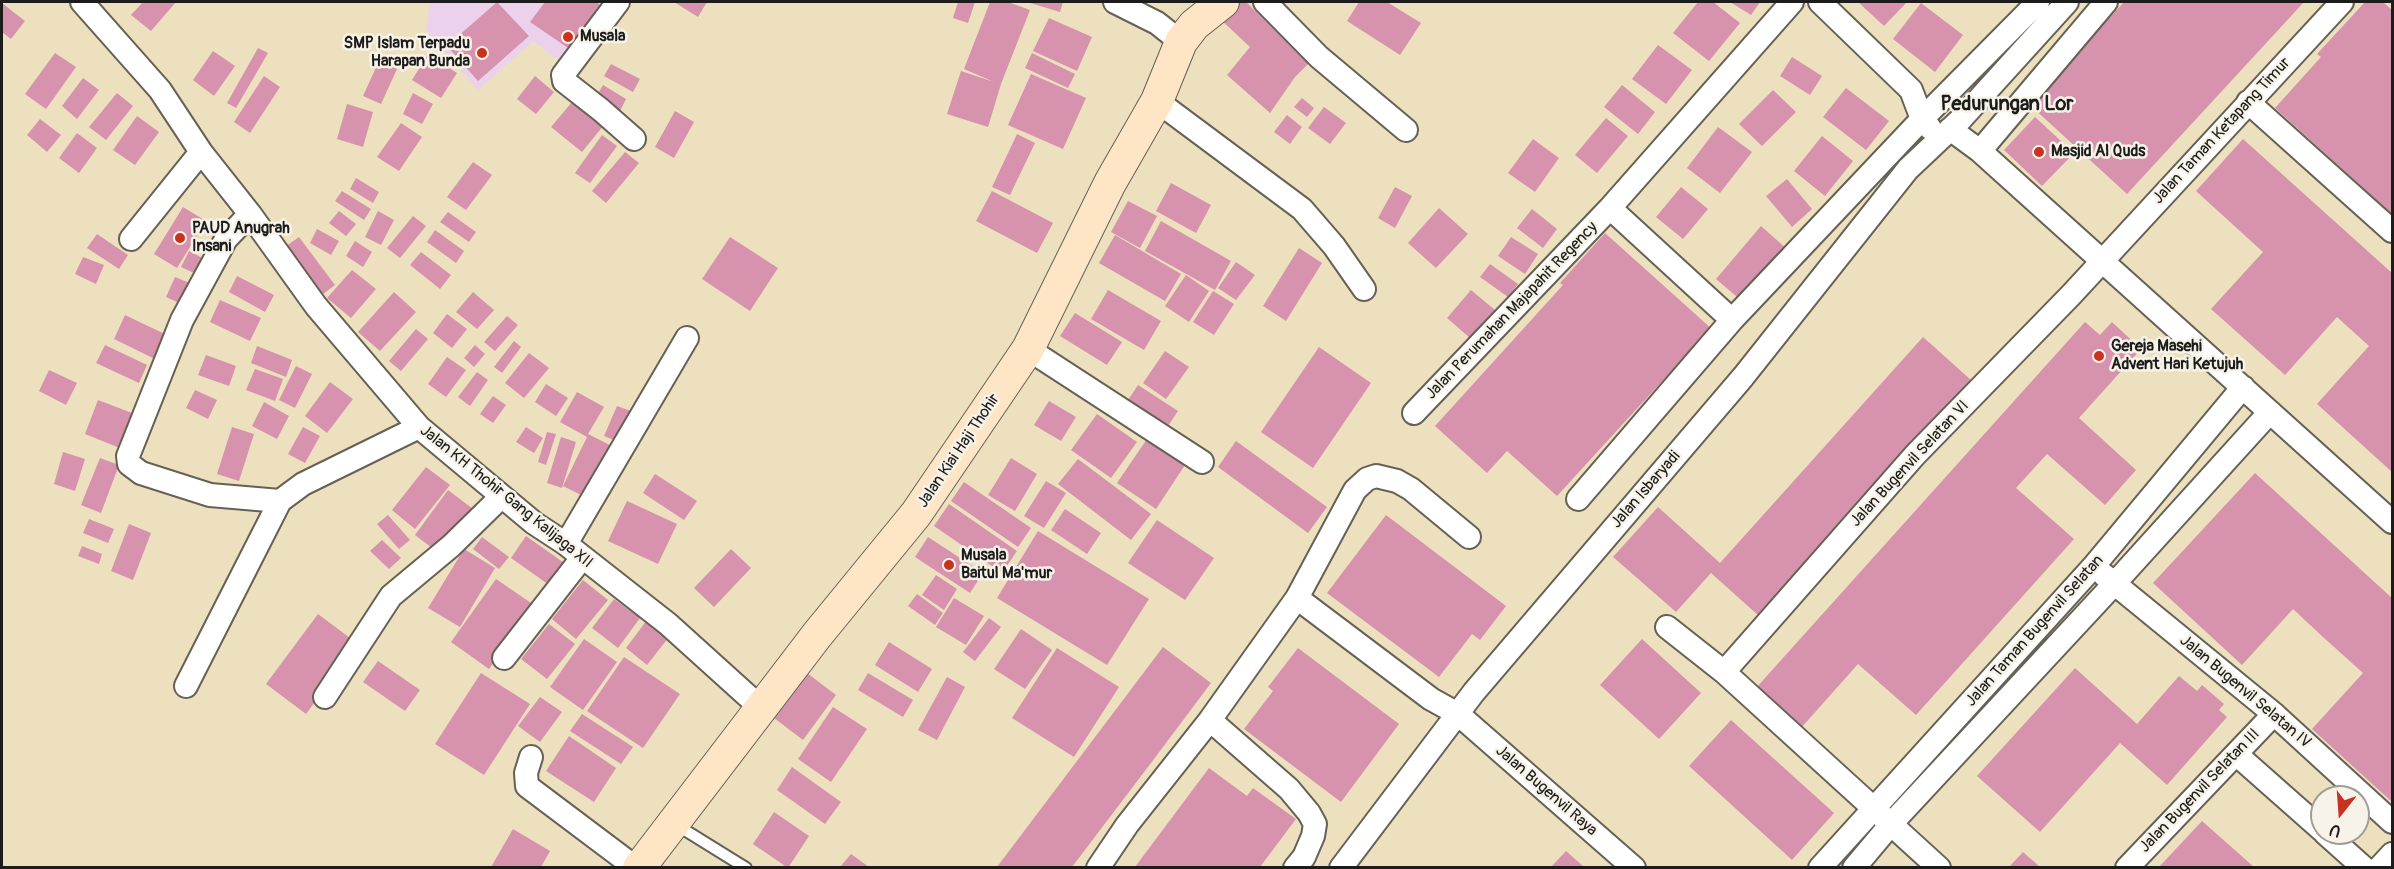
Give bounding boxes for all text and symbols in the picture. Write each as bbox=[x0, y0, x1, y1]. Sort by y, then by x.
place label: Musala bbox=[580, 27, 625, 47]
marker: Musala bbox=[561, 30, 575, 44]
place label: SMP Islam Terpadu Harapan Bunda bbox=[344, 34, 470, 72]
marker: SMP Islam Terpadu Harapan Bunda bbox=[475, 46, 489, 60]
street label: Jalan Taman Ketapang Timur bbox=[2149, 54, 2295, 208]
district label: Pedurungan Lor bbox=[1941, 93, 2073, 117]
place label: Masjid Al Quds bbox=[2051, 142, 2145, 162]
marker: Masjid Al Quds bbox=[2032, 145, 2046, 159]
street label: Jalan Perumahan Majapahit Regency bbox=[1422, 218, 1602, 404]
place label: PAUD Anugrah Insani bbox=[192, 219, 290, 257]
marker: PAUD Anugrah Insani bbox=[173, 231, 187, 245]
place label: Gereja Masehi Advent Hari Ketujuh bbox=[2111, 337, 2243, 375]
marker: Gereja Masehi Advent Hari Ketujuh bbox=[2092, 349, 2106, 363]
street label: Jalan Kiai Haji Thohir bbox=[914, 390, 1004, 512]
street label: Jalan Bugenvil Selatan VI bbox=[1847, 397, 1973, 531]
street label: Jalan KH Thohir Gang Kalijaga XII bbox=[416, 421, 596, 573]
street label: Jalan Isbaryadi bbox=[1607, 447, 1685, 533]
place label: Musala Baitul Ma'mur bbox=[961, 546, 1052, 584]
street label: Jalan Taman Bugenvil Selatan bbox=[1962, 551, 2108, 711]
marker: Musala Baitul Ma'mur bbox=[942, 558, 956, 572]
street label: Jalan Bugenvil Selatan IV bbox=[2175, 631, 2315, 753]
street label: Jalan Bugenvil Selatan III bbox=[2136, 725, 2264, 857]
street label: Jalan Bugenvil Raya bbox=[1491, 742, 1601, 840]
north arrow bbox=[2310, 785, 2370, 845]
text: U bbox=[2327, 819, 2343, 841]

